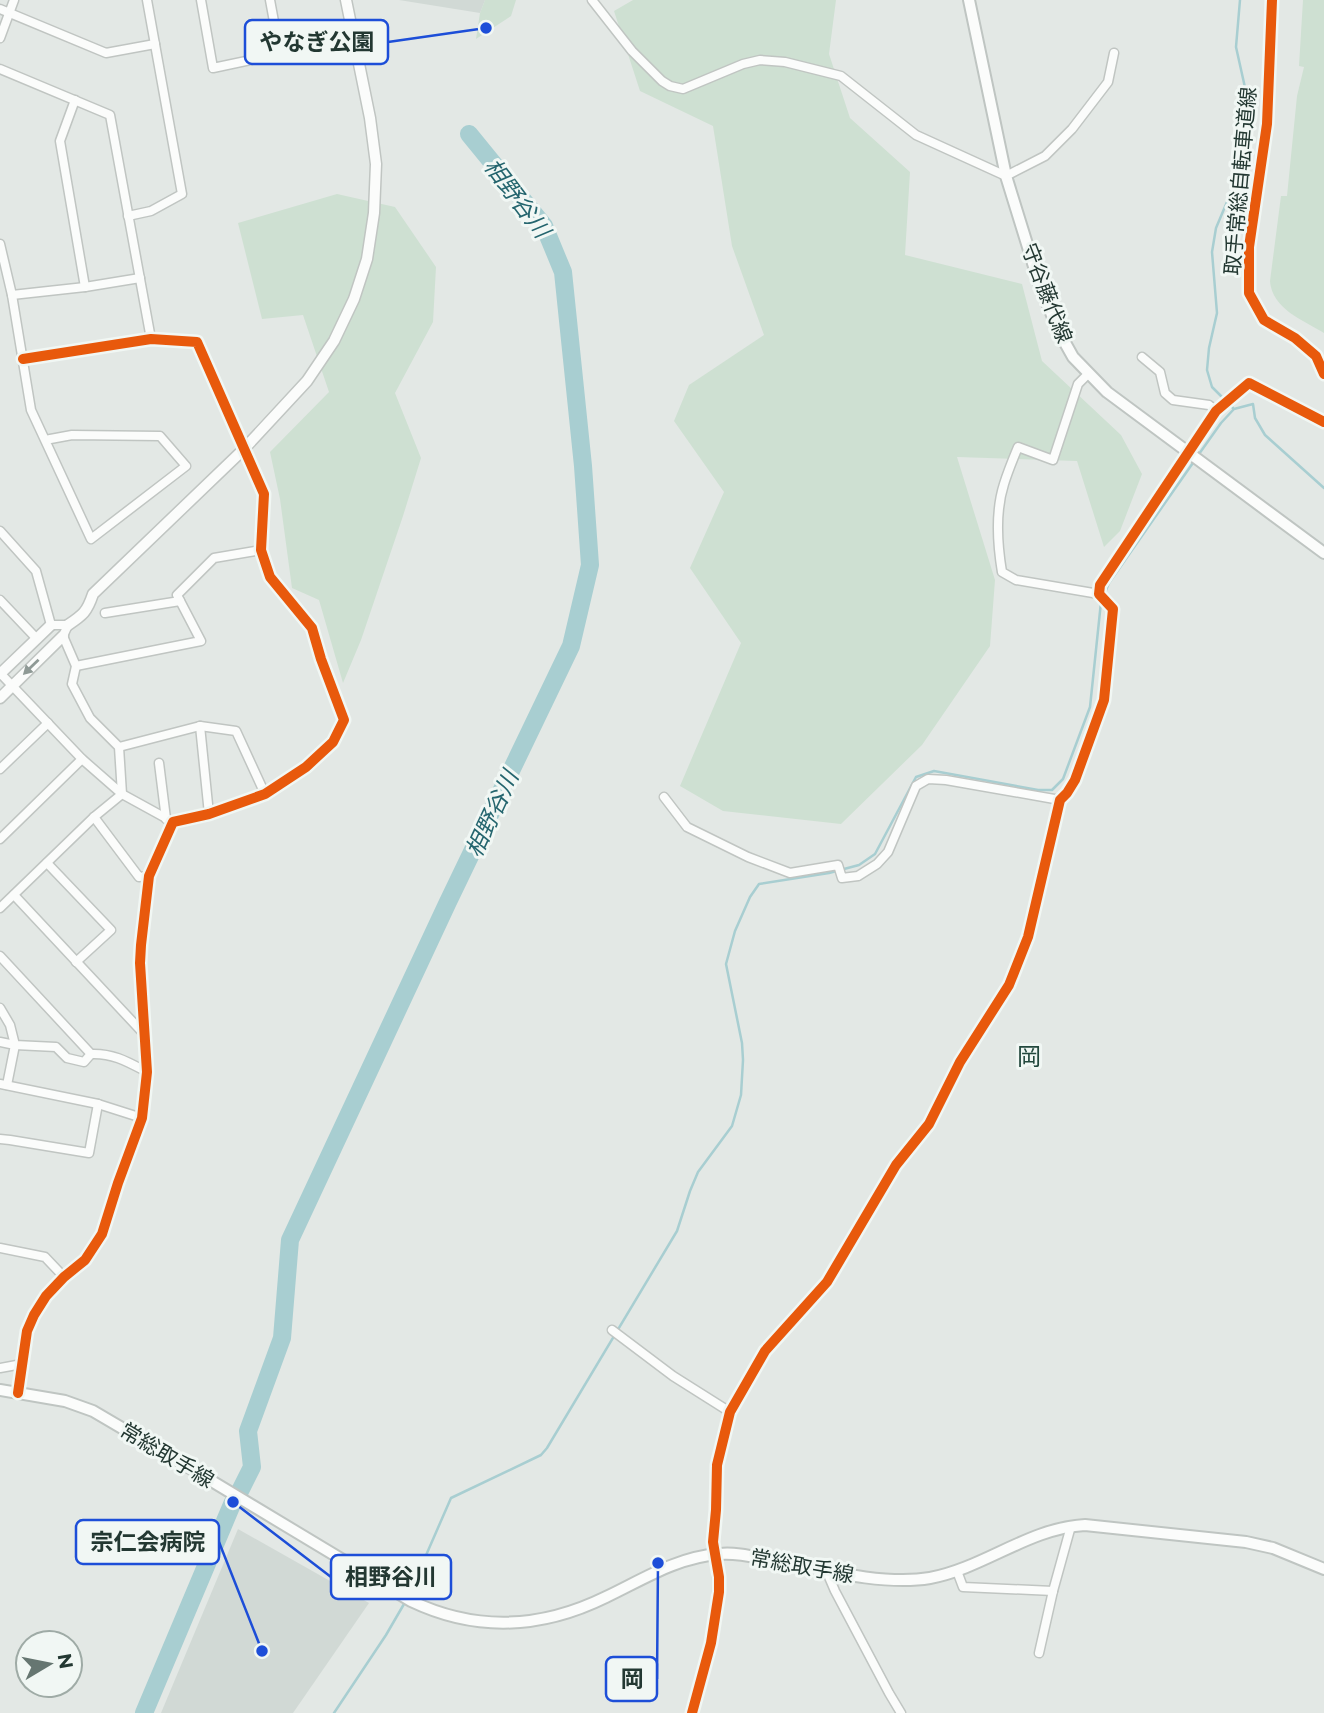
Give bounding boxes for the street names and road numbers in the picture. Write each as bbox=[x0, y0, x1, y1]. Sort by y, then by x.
street label: 取手常総自転車道線 bbox=[1219, 86, 1261, 276]
street label: 守谷藤代線 bbox=[1017, 240, 1077, 346]
street label: 常総取手線 bbox=[116, 1417, 218, 1493]
street label: 常総取手線 bbox=[748, 1545, 856, 1587]

